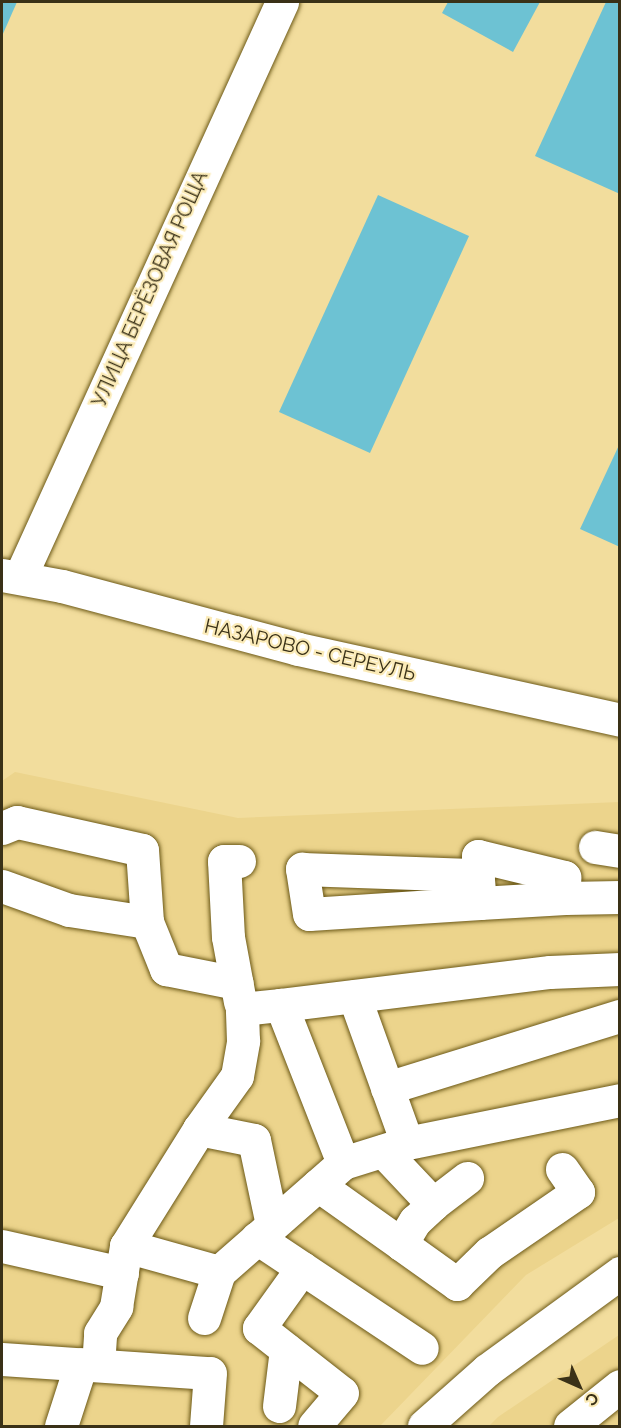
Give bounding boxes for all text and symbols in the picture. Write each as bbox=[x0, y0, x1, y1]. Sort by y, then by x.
street label: УЛИЦА БЕРЁЗОВАЯ РОЩА bbox=[87, 167, 213, 411]
street label: НАЗАРОВО - СЕРЕУЛЬ bbox=[202, 614, 418, 686]
north arrow bbox=[549, 1356, 609, 1416]
text: С bbox=[581, 1388, 603, 1410]

